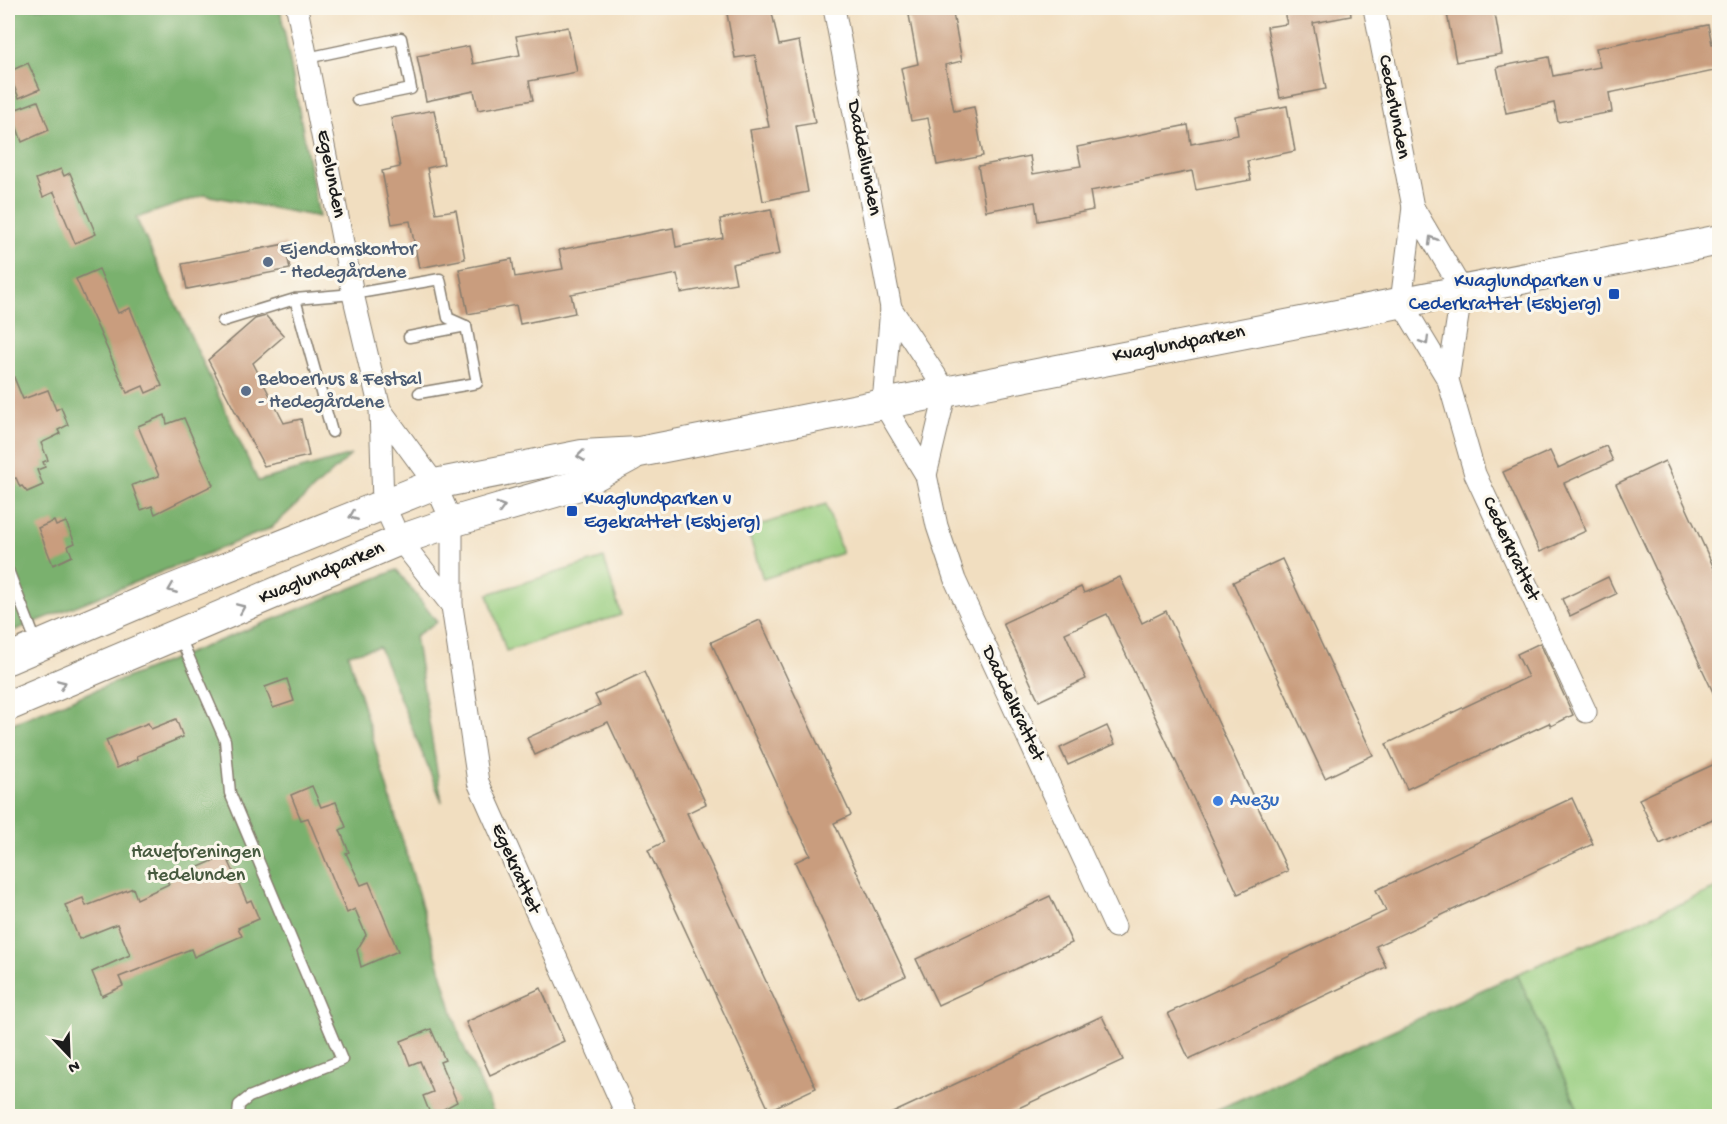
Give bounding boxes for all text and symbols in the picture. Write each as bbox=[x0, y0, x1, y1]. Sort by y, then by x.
street label: Cederlunden bbox=[1372, 53, 1414, 161]
street label: Daddellunden bbox=[840, 96, 886, 218]
street label: Egelunden bbox=[310, 128, 350, 220]
one-way arrow bbox=[1428, 236, 1439, 246]
place label: Ejendomskontor - Hedegårdene bbox=[280, 239, 418, 285]
marker: Ejendomskontor - Hedegårdene bbox=[261, 255, 275, 269]
place label: Kvaglundparken v Cederkrattet (Esbjerg) bbox=[1409, 271, 1602, 317]
marker: Kvaglundparken v Cederkrattet (Esbjerg) bbox=[1607, 287, 1621, 301]
street label: Kvaglundparken bbox=[1111, 321, 1247, 369]
one-way arrow bbox=[1417, 335, 1429, 345]
place label: Beboerhus & Festsal - Hedegårdene bbox=[257, 369, 422, 415]
marker: Beboerhus & Festsal - Hedegårdene bbox=[239, 384, 253, 398]
one-way arrow bbox=[576, 449, 586, 461]
place label: Kvaglundparken v Egekrattet (Esbjerg) bbox=[584, 489, 761, 535]
street label: Cederkrattet bbox=[1476, 493, 1545, 606]
one-way arrow bbox=[495, 502, 506, 514]
marker: Kvaglundparken v Egekrattet (Esbjerg) bbox=[565, 504, 579, 518]
one-way arrow bbox=[348, 509, 359, 521]
street label: Kvaglundparken bbox=[256, 537, 389, 611]
one-way arrow bbox=[167, 582, 178, 594]
one-way arrow bbox=[235, 603, 246, 615]
street label: Daddelkrattet bbox=[974, 641, 1049, 767]
one-way arrow bbox=[55, 679, 66, 691]
place label: Avezu bbox=[1230, 790, 1280, 813]
marker: Avezu bbox=[1211, 794, 1225, 808]
street label: Egekrattet bbox=[485, 820, 546, 919]
park label: Haveforeningen Hedelunden bbox=[131, 842, 262, 888]
north arrow bbox=[39, 1025, 99, 1085]
text: N bbox=[64, 1055, 82, 1077]

